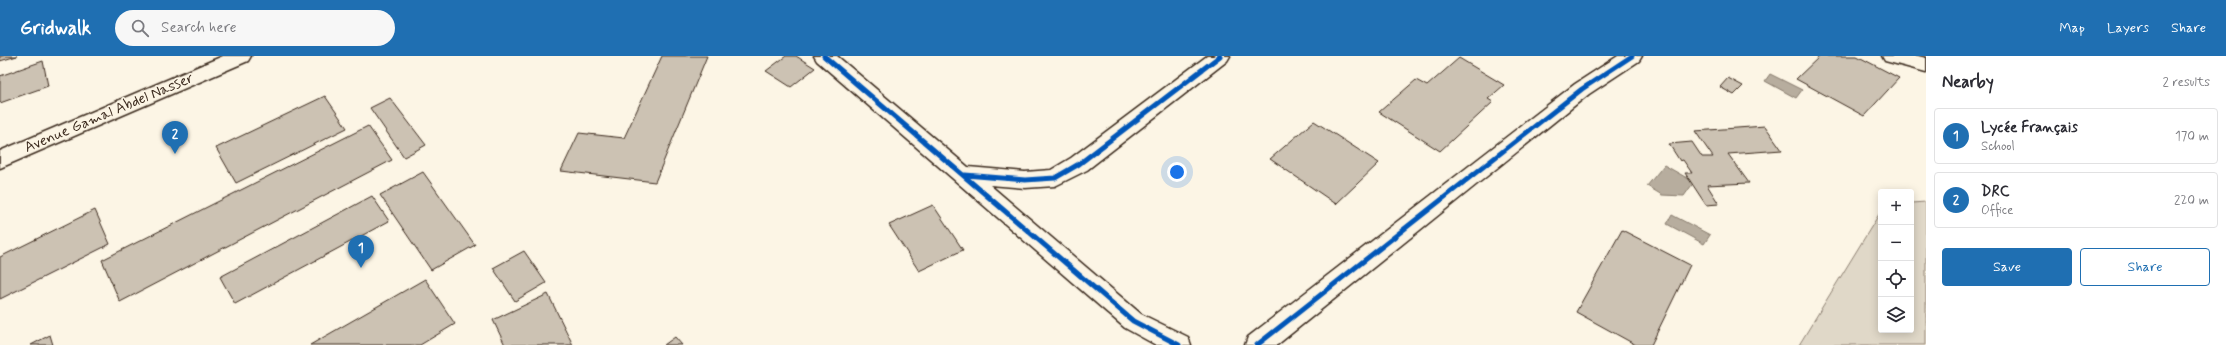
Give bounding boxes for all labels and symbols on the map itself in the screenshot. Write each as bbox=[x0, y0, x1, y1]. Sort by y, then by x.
street label: Avenue Gamal Abdel Nasser bbox=[21, 68, 197, 158]
pin: 2 bbox=[162, 121, 188, 154]
your location bbox=[1167, 162, 1187, 182]
pin: 1 bbox=[348, 235, 374, 268]

